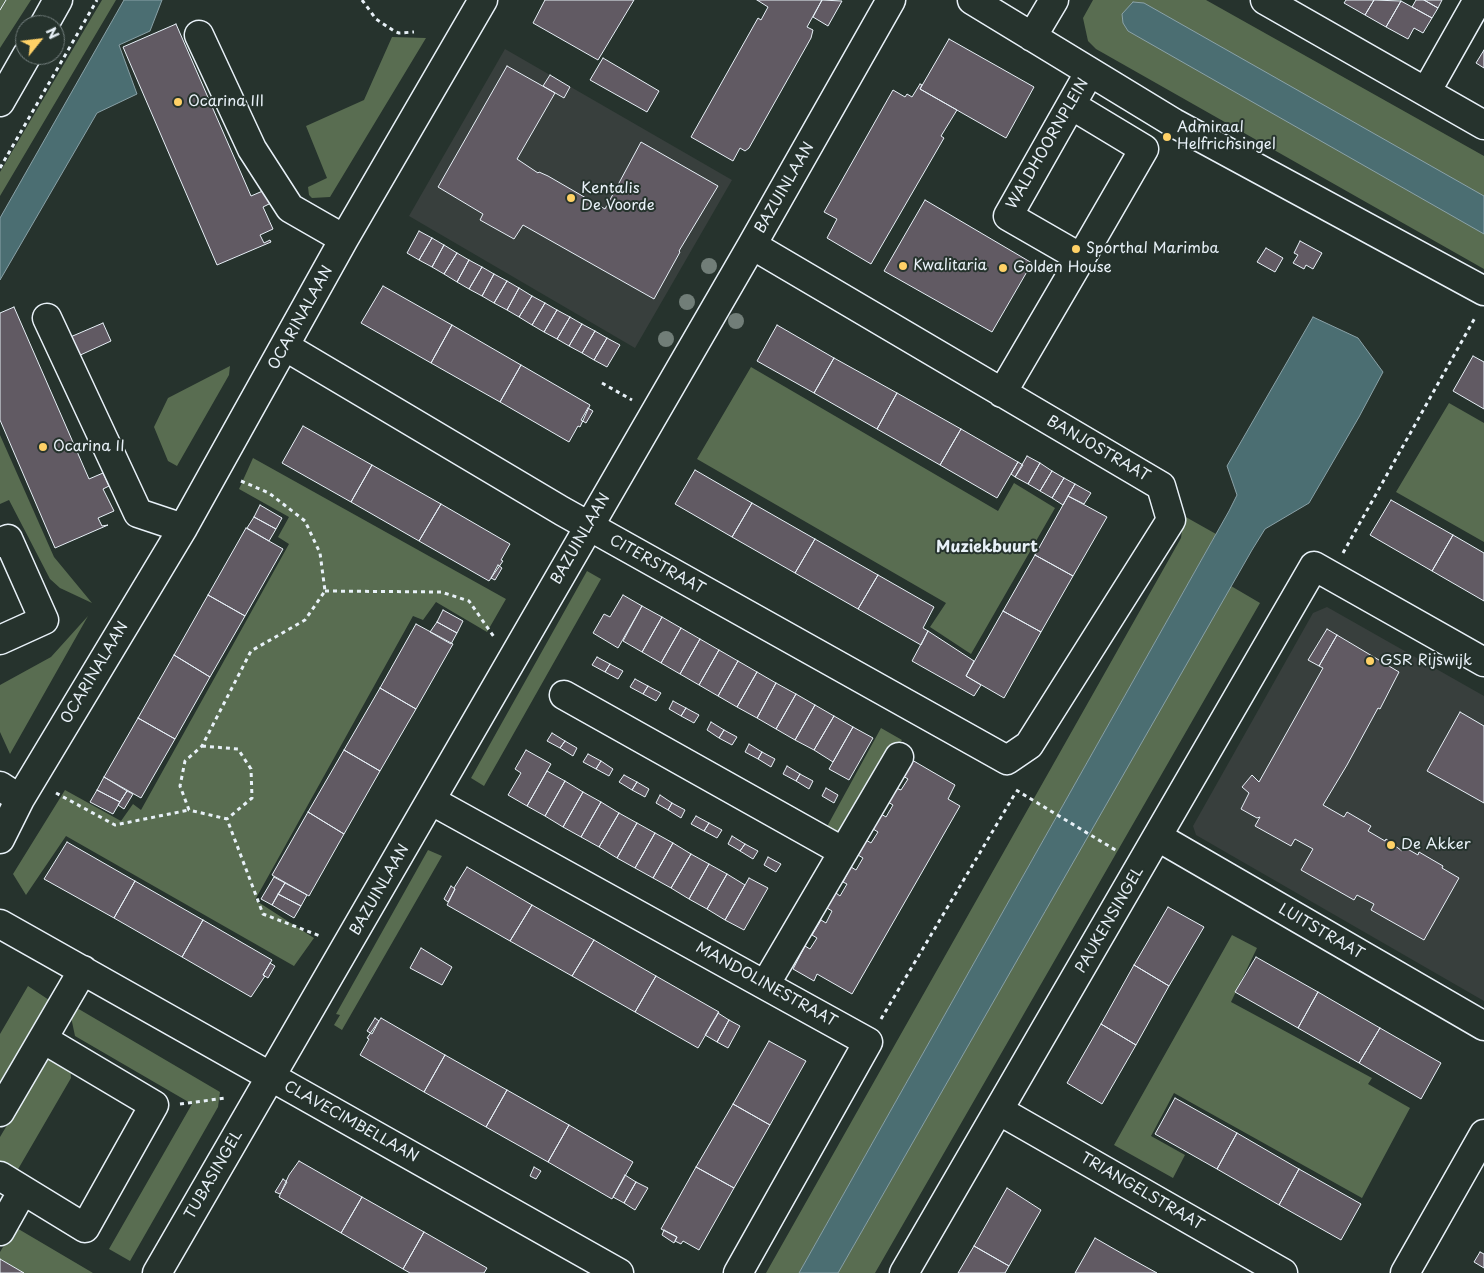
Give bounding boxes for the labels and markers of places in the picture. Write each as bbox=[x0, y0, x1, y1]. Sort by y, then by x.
place label: Ocarina III bbox=[188, 93, 264, 111]
marker: Ocarina III bbox=[172, 96, 184, 108]
place label: Admiraal Helfrichsingel bbox=[1177, 119, 1276, 154]
marker: Admiraal Helfrichsingel bbox=[1161, 131, 1173, 143]
place label: Kentalis De Voorde bbox=[581, 180, 655, 215]
marker: Kentalis De Voorde bbox=[565, 192, 577, 204]
place label: Sporthal Marimba bbox=[1086, 240, 1219, 258]
marker: Sporthal Marimba bbox=[1070, 243, 1082, 255]
place label: Kwalitaria bbox=[913, 257, 987, 275]
place label: Golden House bbox=[1013, 259, 1112, 277]
marker: Kwalitaria bbox=[897, 260, 909, 272]
marker: Golden House bbox=[997, 262, 1009, 274]
place label: Ocarina II bbox=[53, 438, 125, 456]
marker: Ocarina II bbox=[37, 441, 49, 453]
place label: GSR Rijswijk bbox=[1380, 652, 1472, 670]
marker: GSR Rijswijk bbox=[1364, 655, 1376, 667]
place label: De Akker bbox=[1401, 836, 1471, 854]
marker: De Akker bbox=[1385, 839, 1397, 851]

